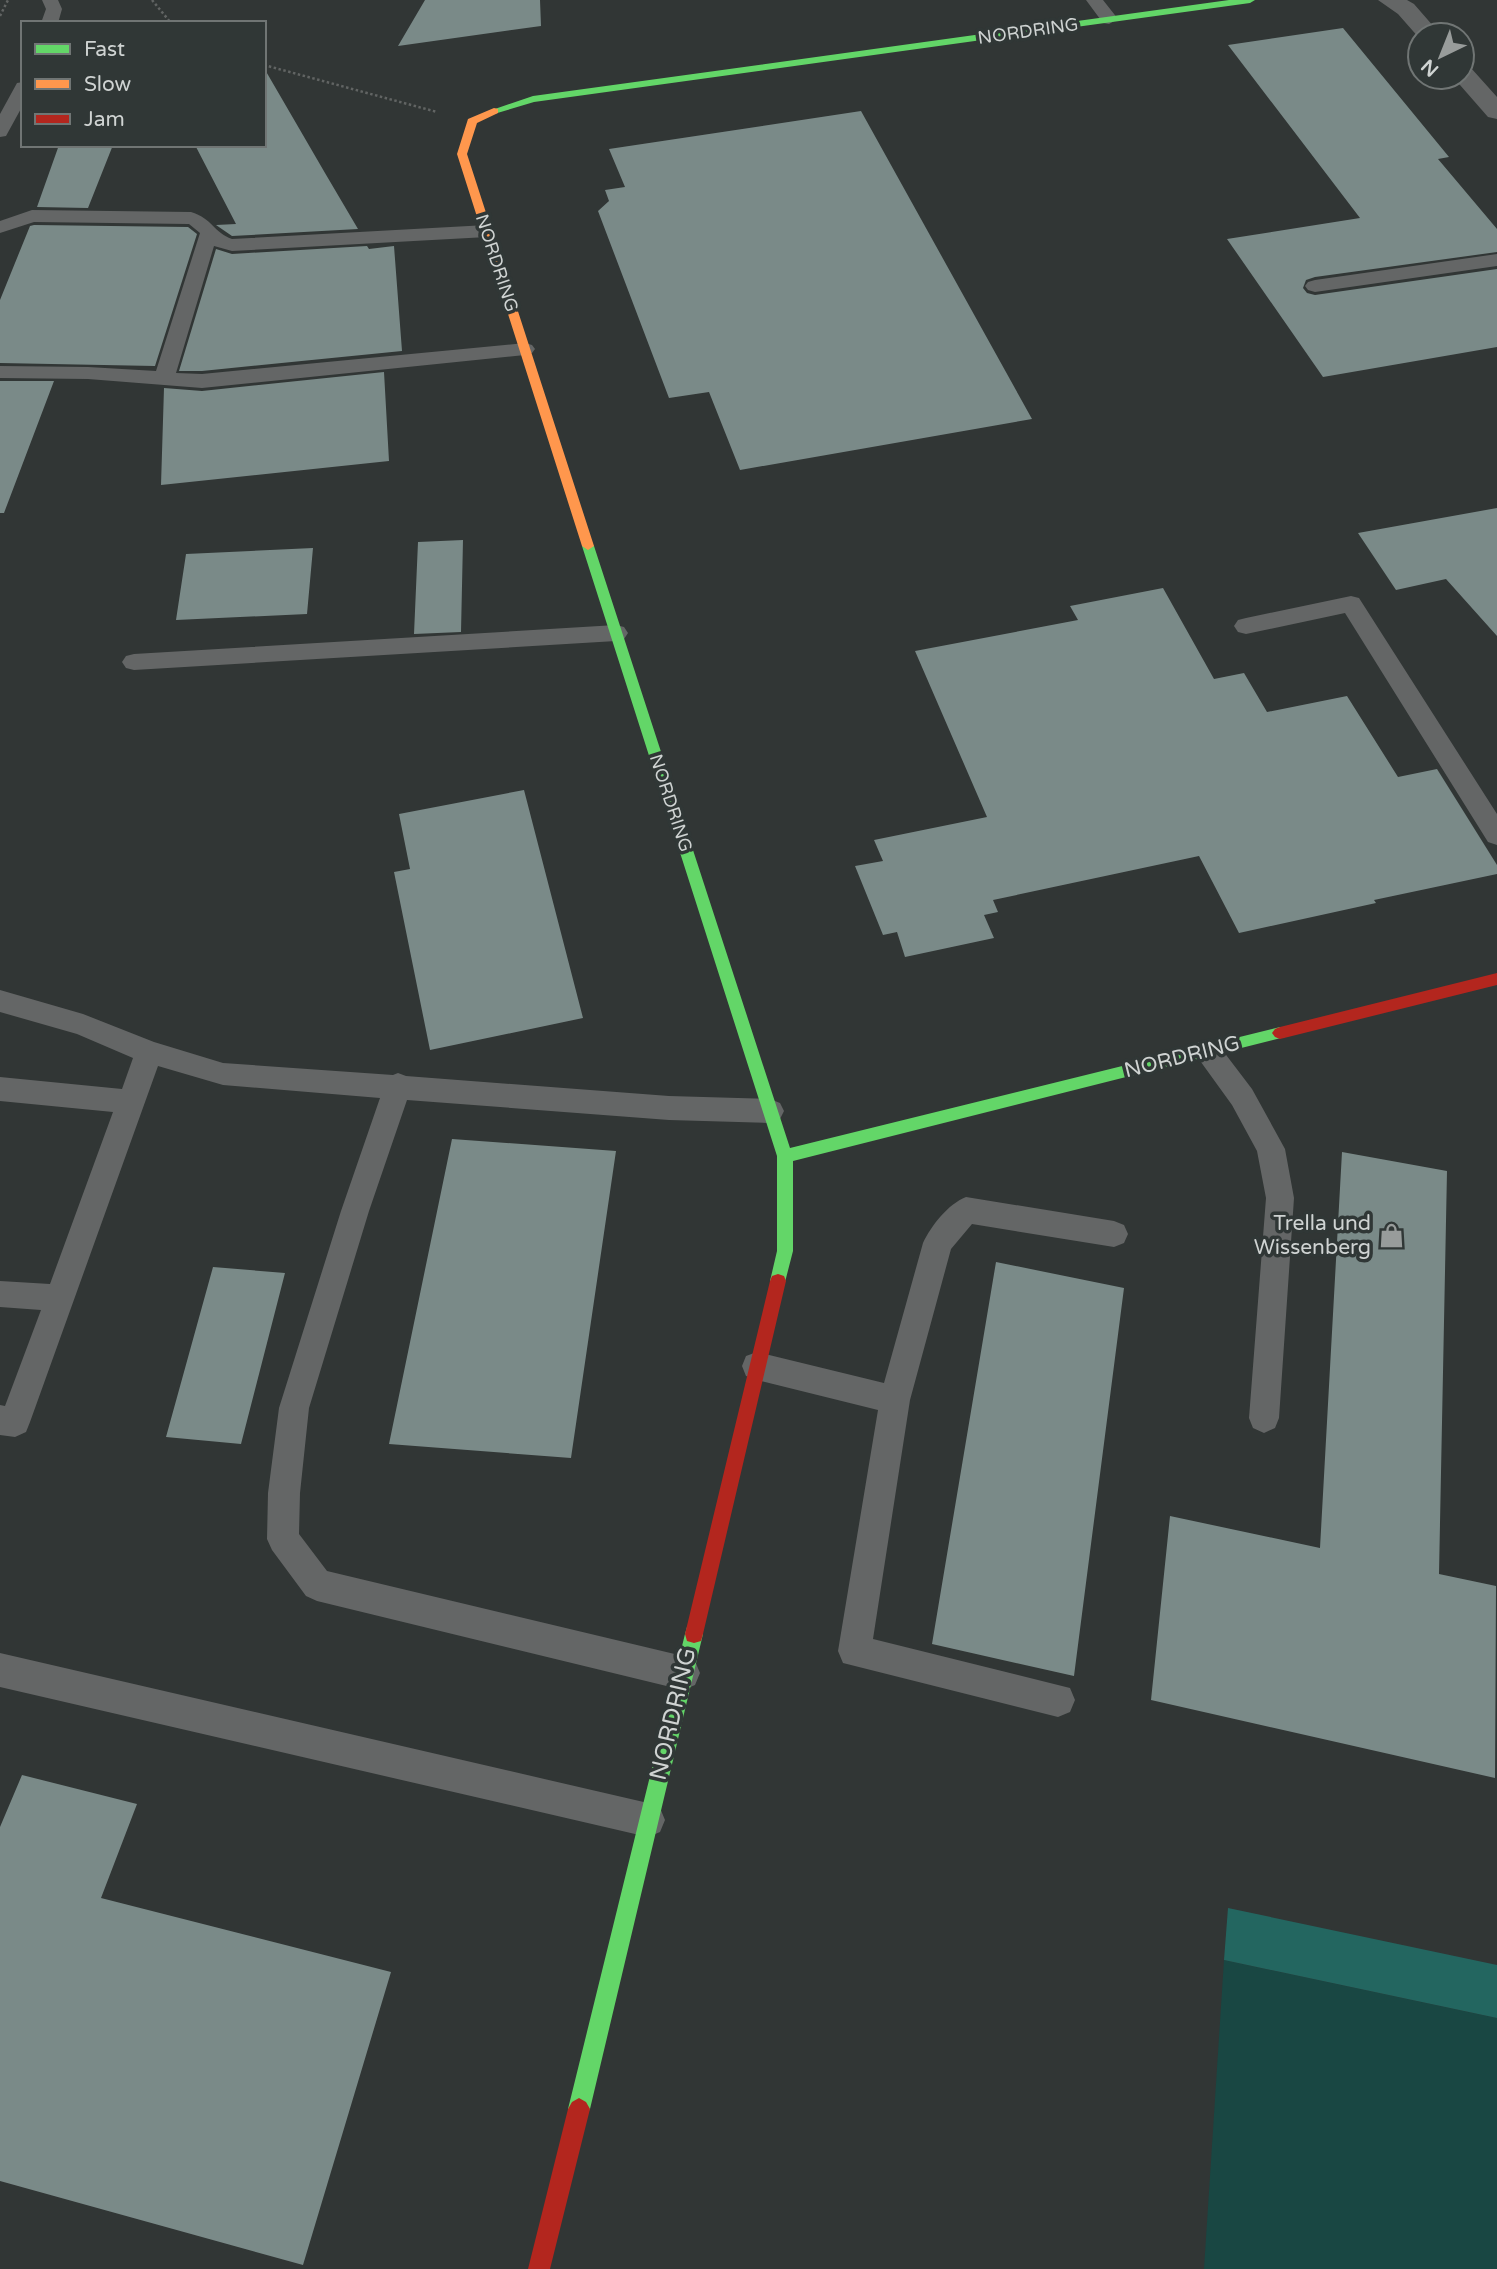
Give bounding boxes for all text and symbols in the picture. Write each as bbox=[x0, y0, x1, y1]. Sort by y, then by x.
street label: NORDRING bbox=[976, 13, 1080, 49]
legend bbox=[21, 21, 266, 147]
north arrow bbox=[1406, 21, 1476, 91]
text: Fast bbox=[84, 37, 125, 62]
text: N bbox=[1417, 54, 1443, 81]
text: Slow bbox=[84, 72, 132, 97]
text: Jam bbox=[84, 107, 125, 132]
street label: NORDRING bbox=[471, 211, 523, 315]
street label: NORDRING bbox=[645, 751, 697, 855]
street label: NORDRING bbox=[1122, 1031, 1242, 1083]
place label: Trella und Wissenberg bbox=[1254, 1211, 1371, 1260]
shop icon: Trella und Wissenberg bbox=[1377, 1221, 1405, 1249]
street label: NORDRING bbox=[644, 1645, 702, 1783]

